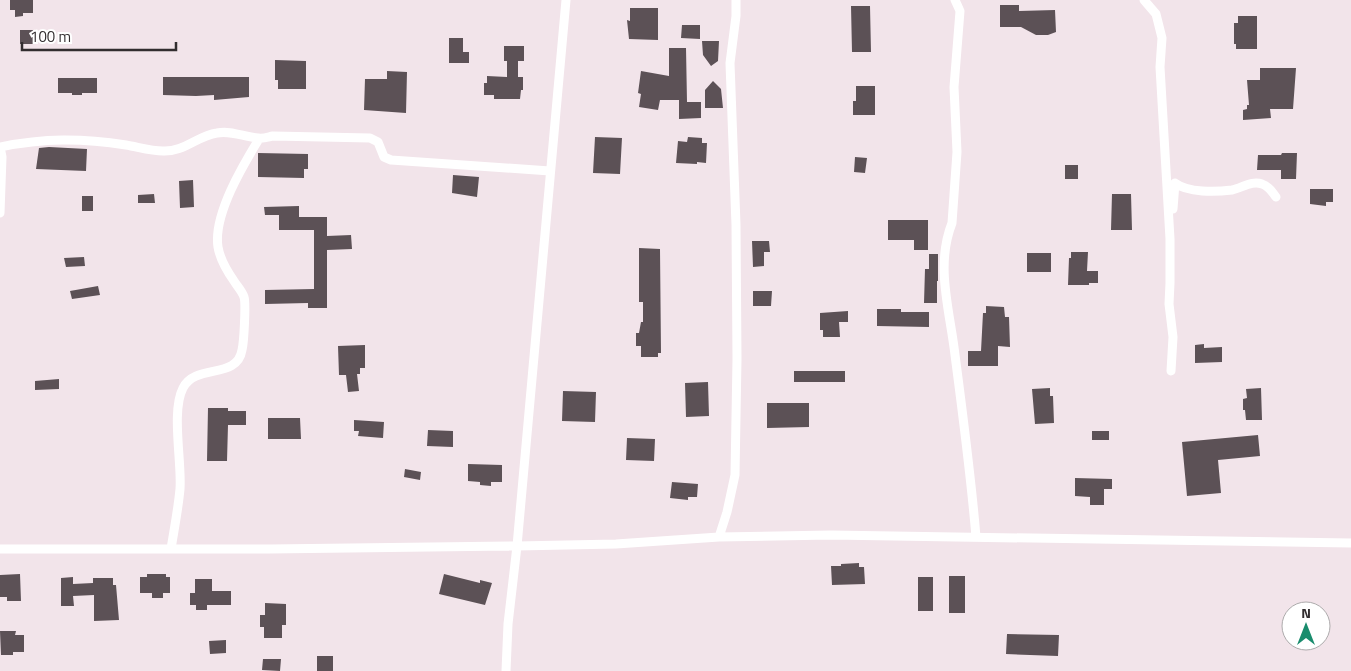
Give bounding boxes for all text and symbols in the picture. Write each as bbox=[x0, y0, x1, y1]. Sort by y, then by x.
scale bar bbox=[22, 20, 176, 52]
text: 100 m bbox=[30, 25, 71, 48]
north arrow bbox=[1281, 601, 1331, 651]
text: N bbox=[1301, 602, 1311, 623]

